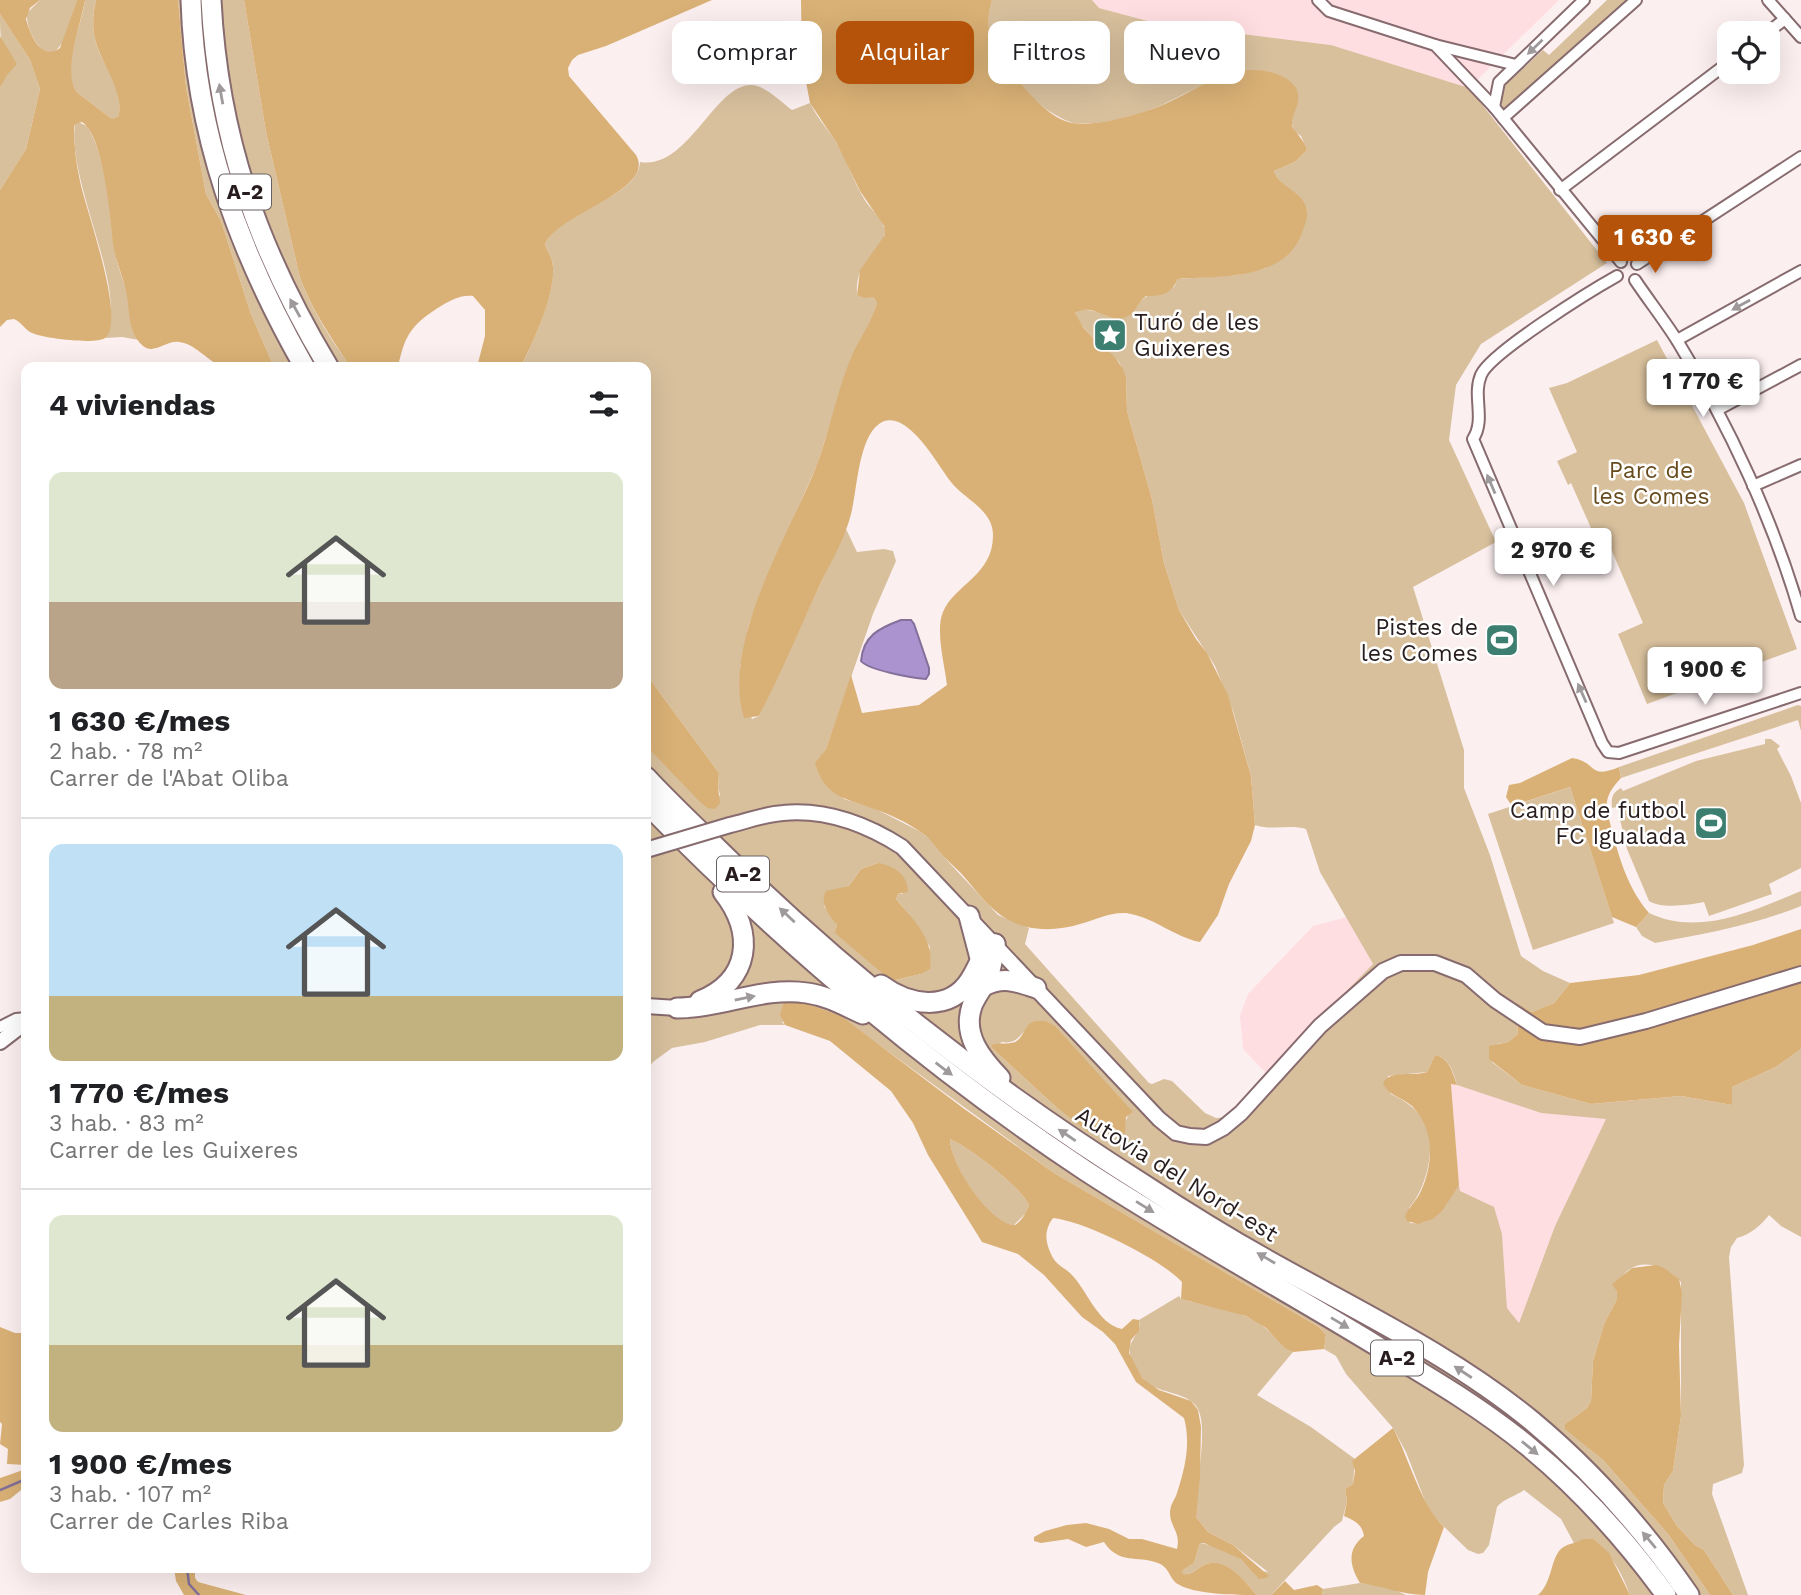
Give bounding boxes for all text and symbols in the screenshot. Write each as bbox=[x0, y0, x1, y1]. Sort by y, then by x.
chip: Comprar bbox=[672, 21, 822, 84]
chip: Alquilar bbox=[836, 21, 974, 84]
chip: Filtros bbox=[988, 21, 1110, 84]
chip: Nuevo bbox=[1124, 21, 1245, 84]
map controls bbox=[1717, 21, 1780, 84]
button: locate bbox=[1717, 21, 1780, 84]
one-way arrow bbox=[1527, 39, 1544, 55]
one-way arrow bbox=[216, 83, 227, 105]
road number: A-2 bbox=[219, 174, 271, 210]
pin: 1 630 € bbox=[1590, 216, 1720, 275]
text: 1 630 € bbox=[1614, 224, 1696, 251]
one-way arrow bbox=[1731, 298, 1751, 310]
one-way arrow bbox=[289, 299, 301, 318]
place label: Turó de les Guixeres bbox=[1134, 309, 1259, 362]
place icon: Turó de les Guixeres bbox=[1091, 316, 1129, 354]
pin: 1 770 € bbox=[1638, 360, 1768, 419]
text: 1 770 € bbox=[1663, 368, 1743, 395]
icon: filters bbox=[585, 385, 623, 423]
text: 4 viviendas bbox=[49, 387, 216, 422]
park label: Parc de les Comes bbox=[1592, 457, 1710, 510]
one-way arrow bbox=[1485, 473, 1496, 494]
icon: home bbox=[273, 517, 399, 643]
pin: 2 970 € bbox=[1488, 528, 1618, 588]
text: 2 970 € bbox=[1511, 537, 1595, 564]
place label: Pistes de les Comes bbox=[1361, 614, 1478, 667]
sports icon: Pistes de les Comes bbox=[1483, 621, 1521, 659]
pin: 1 900 € bbox=[1640, 648, 1770, 707]
text: 1 900 € bbox=[1663, 656, 1747, 683]
one-way arrow bbox=[1576, 682, 1587, 703]
text: 1 630 €/mes bbox=[49, 703, 230, 738]
text: 2 hab. · 78 m² bbox=[49, 738, 202, 765]
text: Carrer de l'Abat Oliba bbox=[49, 765, 289, 792]
place label: Camp de futbol FC Igualada bbox=[1510, 797, 1686, 850]
sports icon: Camp de futbol FC Igualada bbox=[1692, 804, 1730, 842]
road number: A-2 bbox=[717, 856, 769, 892]
icon: home bbox=[273, 889, 399, 1015]
one-way arrow bbox=[778, 907, 796, 923]
one-way arrow bbox=[734, 993, 756, 1004]
one-way arrow bbox=[935, 1062, 953, 1077]
text: 1 770 €/mes bbox=[49, 1075, 229, 1110]
street label: Autovia del Nord-est bbox=[1071, 1101, 1283, 1248]
text: 3 hab. · 83 m² bbox=[49, 1110, 204, 1137]
one-way arrow bbox=[1058, 1129, 1077, 1142]
text: Carrer de les Guixeres bbox=[49, 1137, 298, 1164]
one-way arrow bbox=[1135, 1200, 1154, 1213]
one-way arrow bbox=[1256, 1252, 1275, 1264]
icon: home bbox=[273, 1260, 399, 1386]
one-way arrow bbox=[1331, 1317, 1350, 1330]
road number: A-2 bbox=[1371, 1340, 1423, 1376]
one-way arrow bbox=[1453, 1366, 1472, 1379]
one-way arrow bbox=[1521, 1441, 1539, 1456]
text: 1 900 €/mes bbox=[49, 1446, 232, 1481]
text: 3 hab. · 107 m² bbox=[49, 1481, 211, 1508]
text: Carrer de Carles Riba bbox=[49, 1508, 289, 1535]
one-way arrow bbox=[1642, 1532, 1657, 1549]

